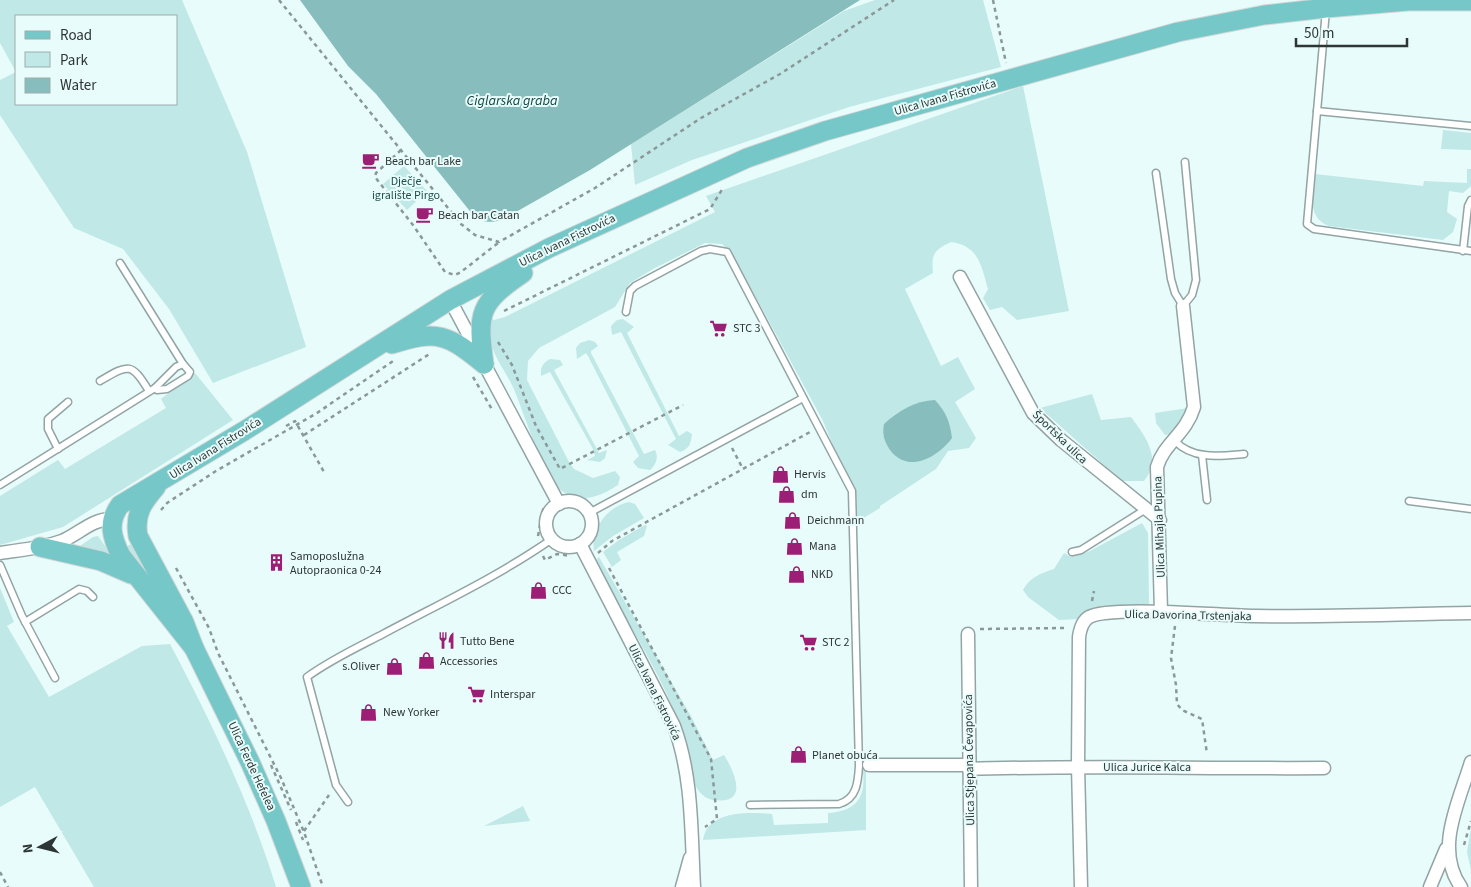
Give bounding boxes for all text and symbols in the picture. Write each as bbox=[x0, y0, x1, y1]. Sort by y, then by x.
legend bbox=[15, 15, 178, 105]
scale bar bbox=[1296, 15, 1407, 47]
text: 50 m bbox=[1304, 23, 1334, 44]
text: Road bbox=[60, 25, 92, 46]
text: Park bbox=[60, 50, 89, 71]
text: Water bbox=[60, 75, 97, 96]
street label: Ulica Ivana Fistrovića bbox=[892, 75, 998, 120]
water label: Ciglarska graba bbox=[466, 91, 558, 111]
cafe icon: Beach bar Lake bbox=[361, 151, 381, 171]
place label: Beach bar Lake bbox=[385, 153, 461, 170]
park label: Dječje igralište Pirgo bbox=[372, 173, 440, 204]
cafe icon: Beach bar Catan bbox=[414, 205, 434, 225]
place label: Beach bar Catan bbox=[438, 207, 520, 224]
street label: Ulica Ivana Fistrovića bbox=[516, 210, 618, 271]
supermarket icon: STC 3 bbox=[709, 318, 729, 338]
place label: STC 3 bbox=[733, 320, 761, 337]
street label: Športska ulica bbox=[1028, 407, 1091, 468]
street label: Ulica Ivana Fistrovića bbox=[166, 413, 264, 484]
shop icon: Hervis bbox=[770, 464, 790, 484]
place label: Hervis bbox=[794, 466, 826, 483]
street label: Ulica Mihajla Pupina bbox=[1149, 476, 1170, 578]
shop icon: dm bbox=[777, 484, 797, 504]
place label: dm bbox=[801, 486, 818, 503]
shop icon: Deichmann bbox=[783, 510, 803, 530]
place label: Deichmann bbox=[807, 512, 864, 529]
shop icon: Mana bbox=[785, 536, 805, 556]
place label: Mana bbox=[809, 538, 836, 555]
place label: Samoposlužna Autopraonica 0-24 bbox=[290, 548, 381, 579]
building icon: Samoposlužna Autopraonica 0-24 bbox=[266, 553, 286, 573]
shop icon: NKD bbox=[787, 564, 807, 584]
place label: NKD bbox=[811, 566, 833, 583]
shop icon: CCC bbox=[528, 580, 548, 600]
place label: CCC bbox=[552, 582, 572, 599]
street label: Ulica Davorina Trstenjaka bbox=[1124, 606, 1252, 625]
restaurant icon: Tutto Bene bbox=[436, 631, 456, 651]
supermarket icon: STC 2 bbox=[798, 632, 818, 652]
place label: Tutto Bene bbox=[460, 633, 515, 650]
place label: STC 2 bbox=[822, 634, 850, 651]
street label: Ulica Ivana Fistrovića bbox=[624, 641, 685, 743]
shop icon: Accessories bbox=[416, 651, 436, 671]
place label: Accessories bbox=[440, 653, 498, 670]
shop icon: s.Oliver bbox=[384, 656, 404, 676]
place label: s.Oliver bbox=[342, 658, 381, 675]
supermarket icon: Interspar bbox=[466, 684, 486, 704]
place label: Interspar bbox=[490, 686, 536, 703]
street label: Ulica Stjepana Čevapovića bbox=[960, 694, 979, 826]
shop icon: New Yorker bbox=[359, 702, 379, 722]
place label: New Yorker bbox=[383, 704, 440, 721]
street label: Ulica Ferde Hefelea bbox=[223, 719, 280, 813]
shop icon: Planet obuća bbox=[788, 745, 808, 765]
place label: Planet obuća bbox=[812, 747, 878, 764]
street label: Ulica Jurice Kalca bbox=[1103, 759, 1191, 776]
north arrow bbox=[15, 822, 65, 872]
text: N bbox=[18, 843, 39, 854]

